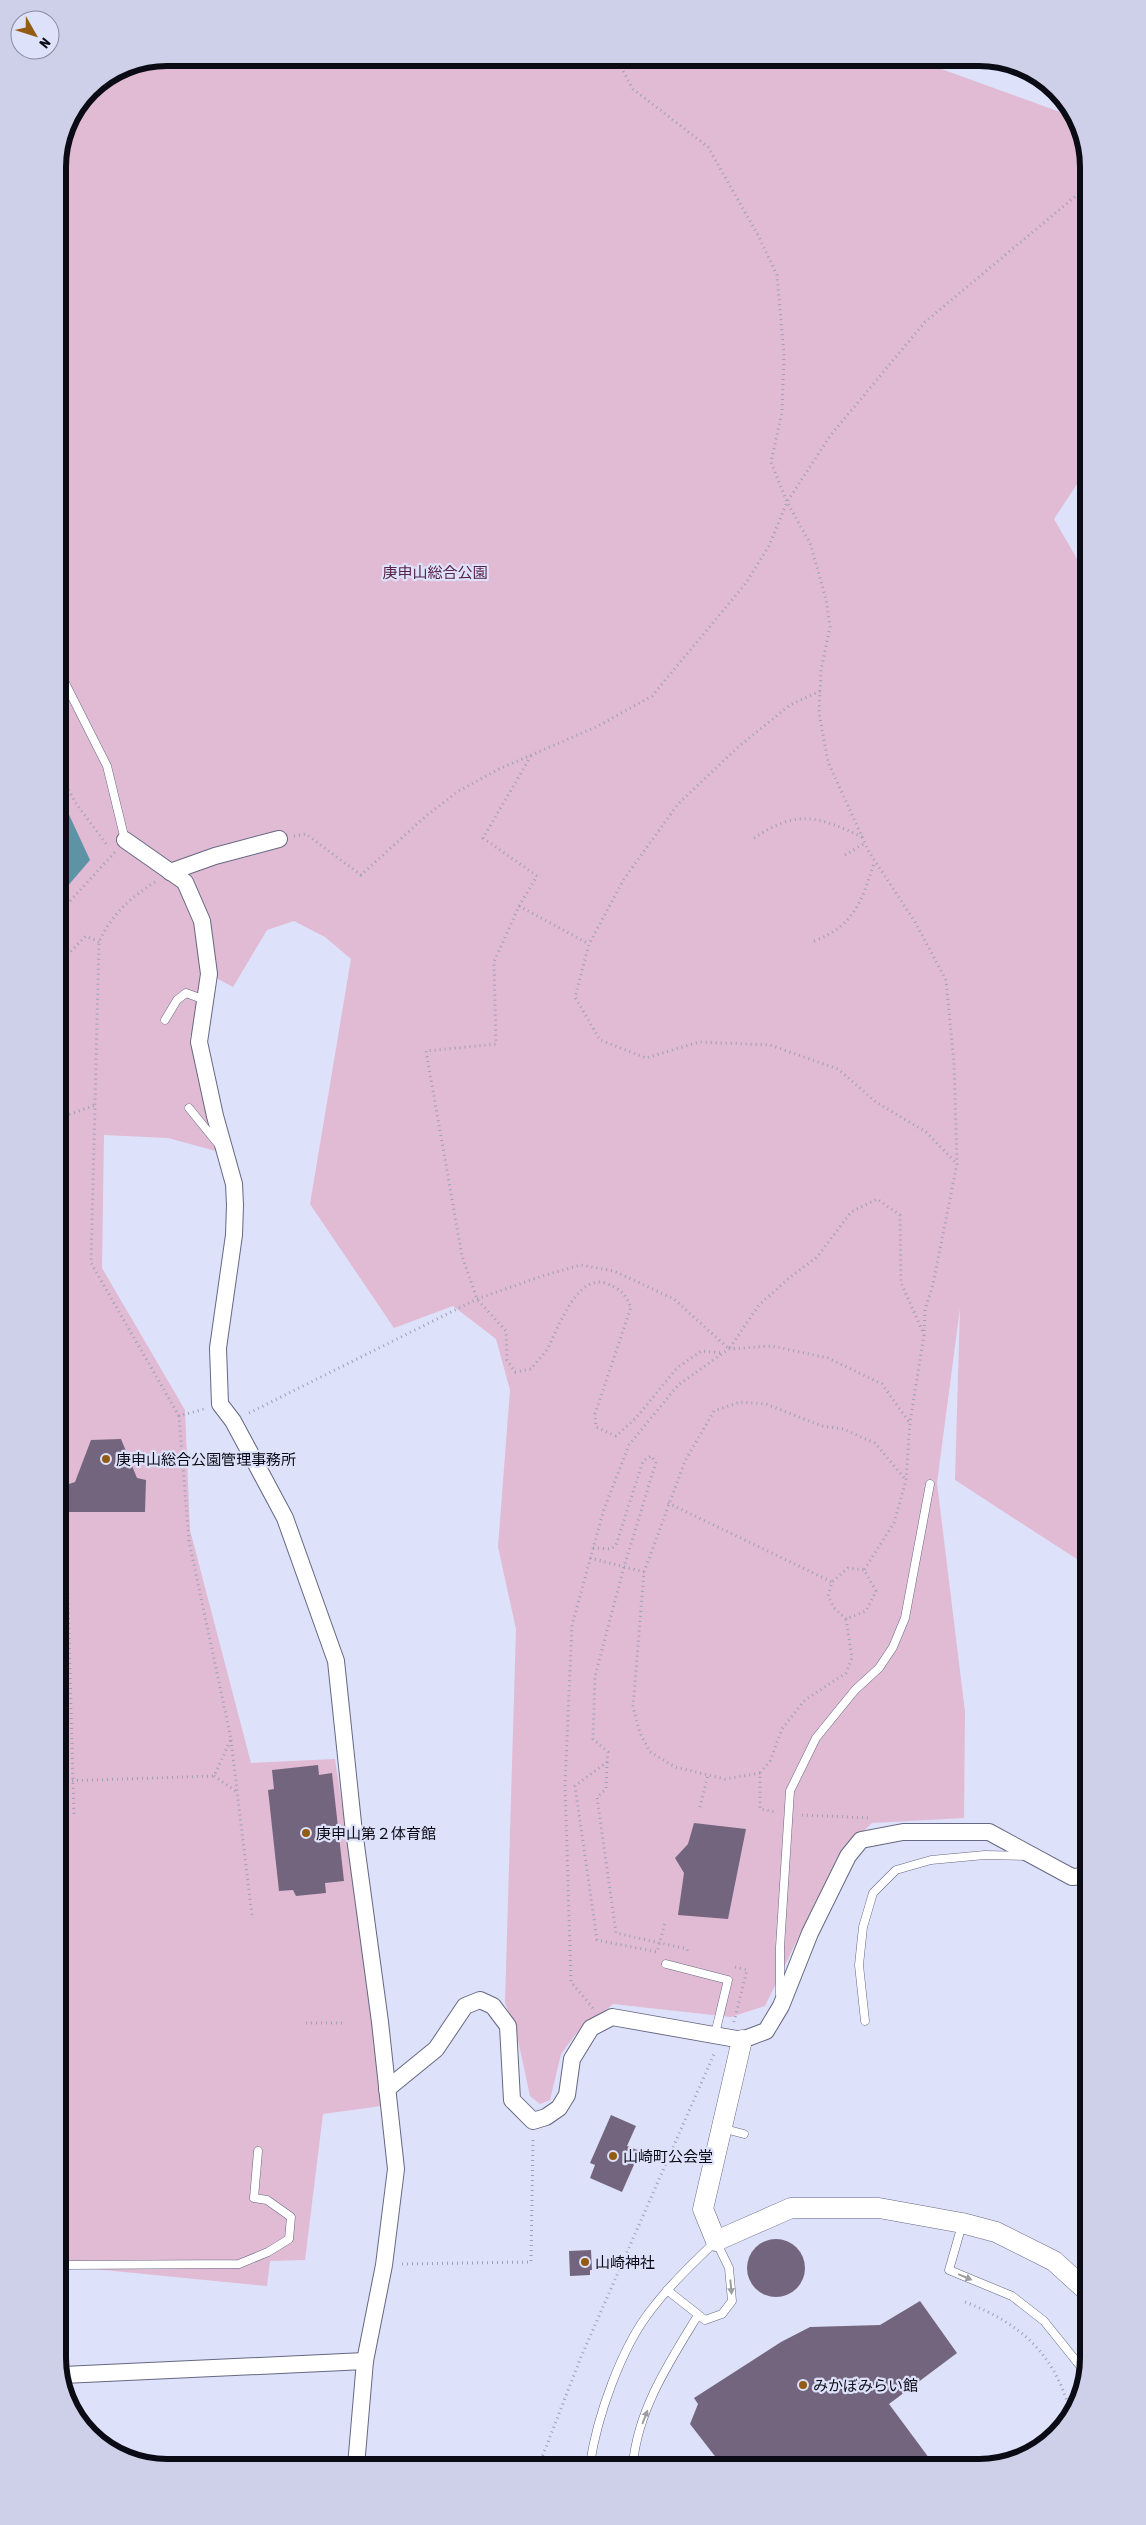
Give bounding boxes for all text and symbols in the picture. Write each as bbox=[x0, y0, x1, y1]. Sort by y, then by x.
north arrow bbox=[10, 10, 60, 60]
text: N bbox=[36, 35, 54, 51]
park label: 庚申山総合公園 bbox=[382, 564, 488, 581]
place label: 庚申山総合公園管理事務所 bbox=[116, 1451, 296, 1468]
marker: 庚申山総合公園管理事務所 bbox=[100, 1453, 112, 1465]
place label: 庚申山第２体育館 bbox=[316, 1825, 436, 1842]
marker: 庚申山第２体育館 bbox=[300, 1827, 312, 1839]
place label: 山崎町公会堂 bbox=[623, 2148, 713, 2165]
marker: 山崎町公会堂 bbox=[607, 2150, 619, 2162]
place label: 山崎神社 bbox=[595, 2254, 655, 2271]
marker: 山崎神社 bbox=[579, 2256, 591, 2268]
one-way arrow bbox=[958, 2273, 972, 2281]
one-way arrow bbox=[727, 2279, 735, 2295]
place label: みかぼみらい館 bbox=[813, 2377, 918, 2394]
marker: みかぼみらい館 bbox=[797, 2379, 809, 2391]
one-way arrow bbox=[641, 2410, 649, 2424]

